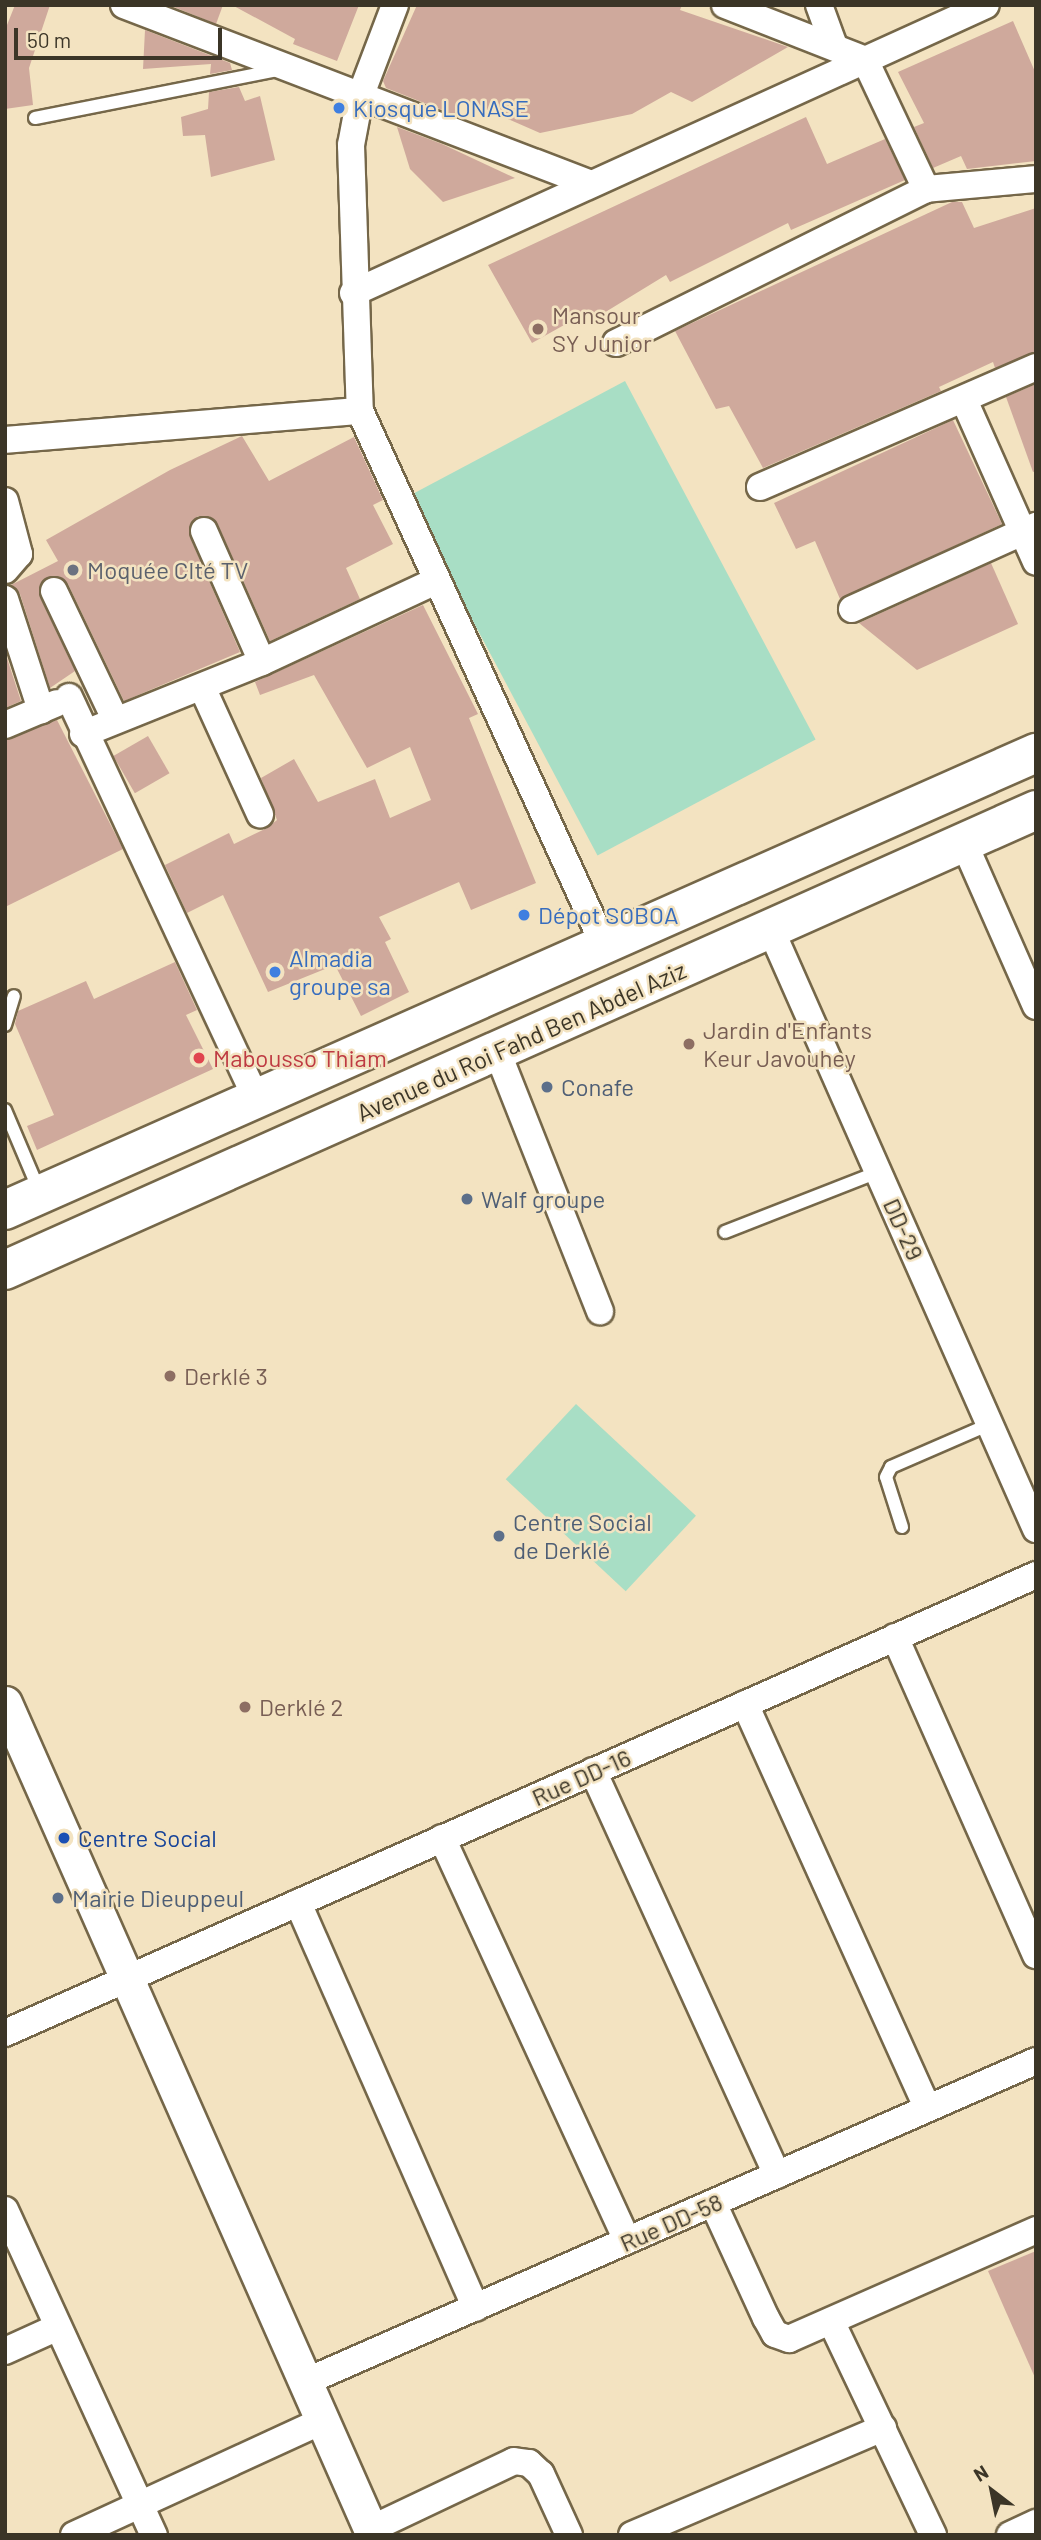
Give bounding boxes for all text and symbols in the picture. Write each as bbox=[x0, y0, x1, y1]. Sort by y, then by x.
scale bar bbox=[18, 14, 226, 58]
text: 50 m bbox=[27, 27, 71, 52]
place label: Kiosque LONASE bbox=[353, 94, 529, 122]
marker: Kiosque LONASE bbox=[331, 100, 347, 116]
place label: Mansour SY Junior bbox=[552, 301, 652, 357]
marker: Mansour SY Junior bbox=[530, 321, 546, 337]
place label: Moquée CIté TV bbox=[87, 556, 248, 584]
marker: Moquée CIté TV bbox=[65, 562, 81, 578]
place label: Dépot SOBOA bbox=[538, 901, 679, 929]
marker: Dépot SOBOA bbox=[516, 907, 532, 923]
place label: Almadia groupe sa bbox=[289, 944, 391, 1000]
street label: Avenue du Roi Fahd Ben Abdel Aziz bbox=[352, 955, 690, 1127]
marker: Almadia groupe sa bbox=[267, 964, 283, 980]
place label: Jardin d'Enfants Keur Javouhey bbox=[703, 1016, 872, 1072]
marker: Jardin d'Enfants Keur Javouhey bbox=[681, 1036, 697, 1052]
place label: Mabousso Thiam bbox=[213, 1044, 387, 1072]
marker: Mabousso Thiam bbox=[191, 1050, 207, 1066]
place label: Conafe bbox=[561, 1073, 634, 1101]
marker: Conafe bbox=[539, 1079, 555, 1095]
place label: Walf groupe bbox=[481, 1185, 605, 1213]
marker: Walf groupe bbox=[459, 1191, 475, 1207]
street label: DD-29 bbox=[878, 1194, 930, 1264]
place label: Derklé 3 bbox=[184, 1362, 268, 1390]
marker: Derklé 3 bbox=[162, 1368, 178, 1384]
place label: Centre Social de Derklé bbox=[513, 1508, 652, 1564]
marker: Centre Social de Derklé bbox=[491, 1528, 507, 1544]
place label: Derklé 2 bbox=[259, 1693, 343, 1721]
marker: Derklé 2 bbox=[237, 1699, 253, 1715]
street label: Rue DD-16 bbox=[527, 1742, 635, 1812]
place label: Centre Social bbox=[78, 1824, 217, 1852]
marker: Centre Social bbox=[56, 1830, 72, 1846]
place label: Mairie Dieuppeul bbox=[72, 1884, 244, 1912]
marker: Mairie Dieuppeul bbox=[50, 1890, 66, 1906]
street label: Rue DD-58 bbox=[615, 2187, 727, 2257]
north arrow bbox=[957, 2456, 1027, 2526]
text: N bbox=[969, 2460, 992, 2486]

